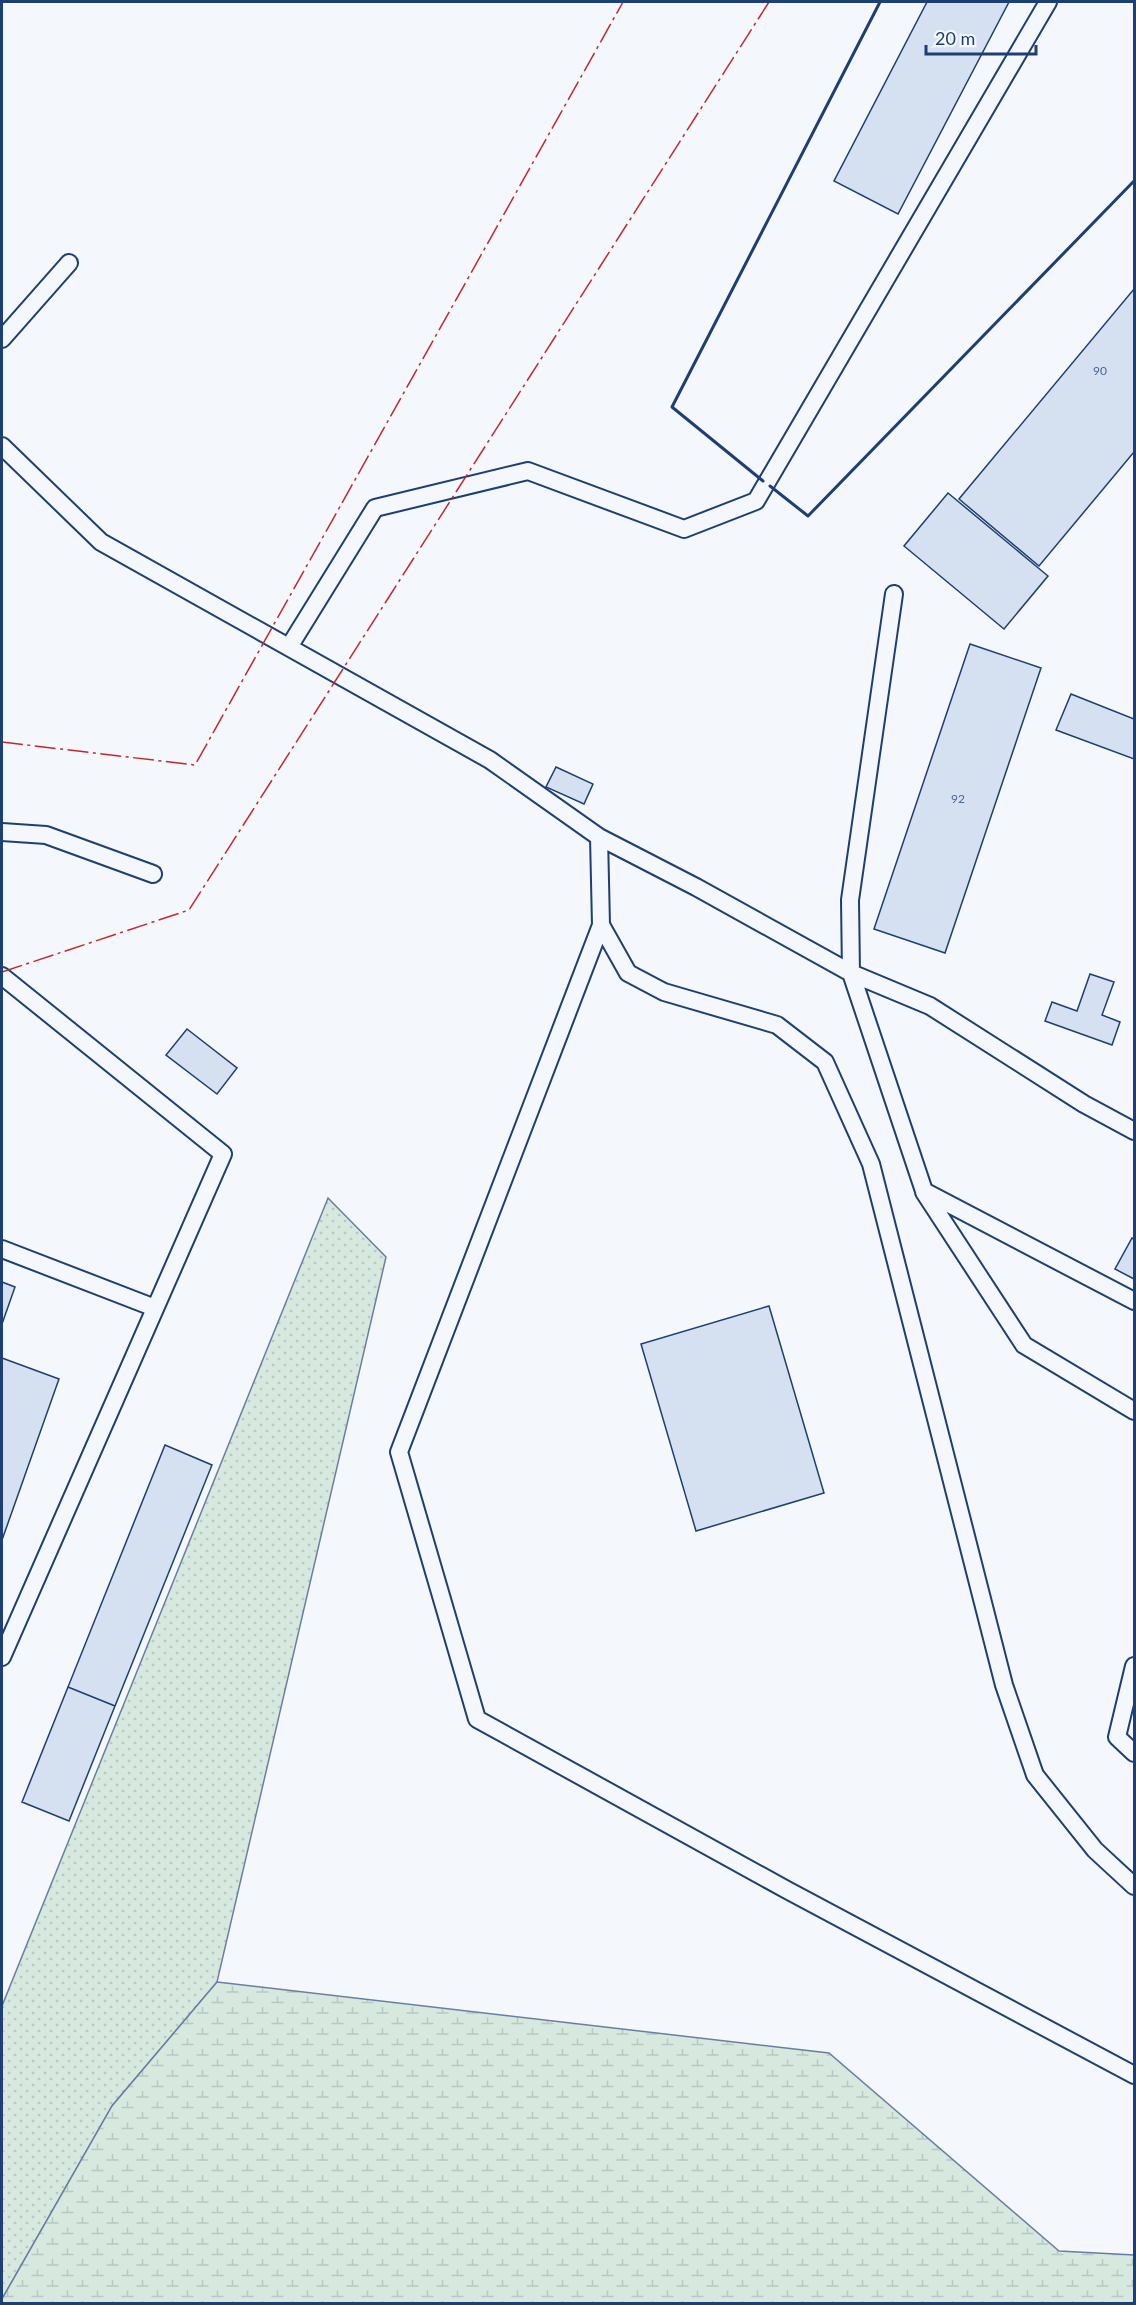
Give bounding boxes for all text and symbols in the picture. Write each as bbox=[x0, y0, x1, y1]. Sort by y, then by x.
scale bar bbox=[926, 18, 1036, 56]
text: 20 m bbox=[935, 27, 975, 49]
house number: 90 bbox=[1093, 363, 1107, 378]
house number: 92 bbox=[951, 791, 965, 806]

